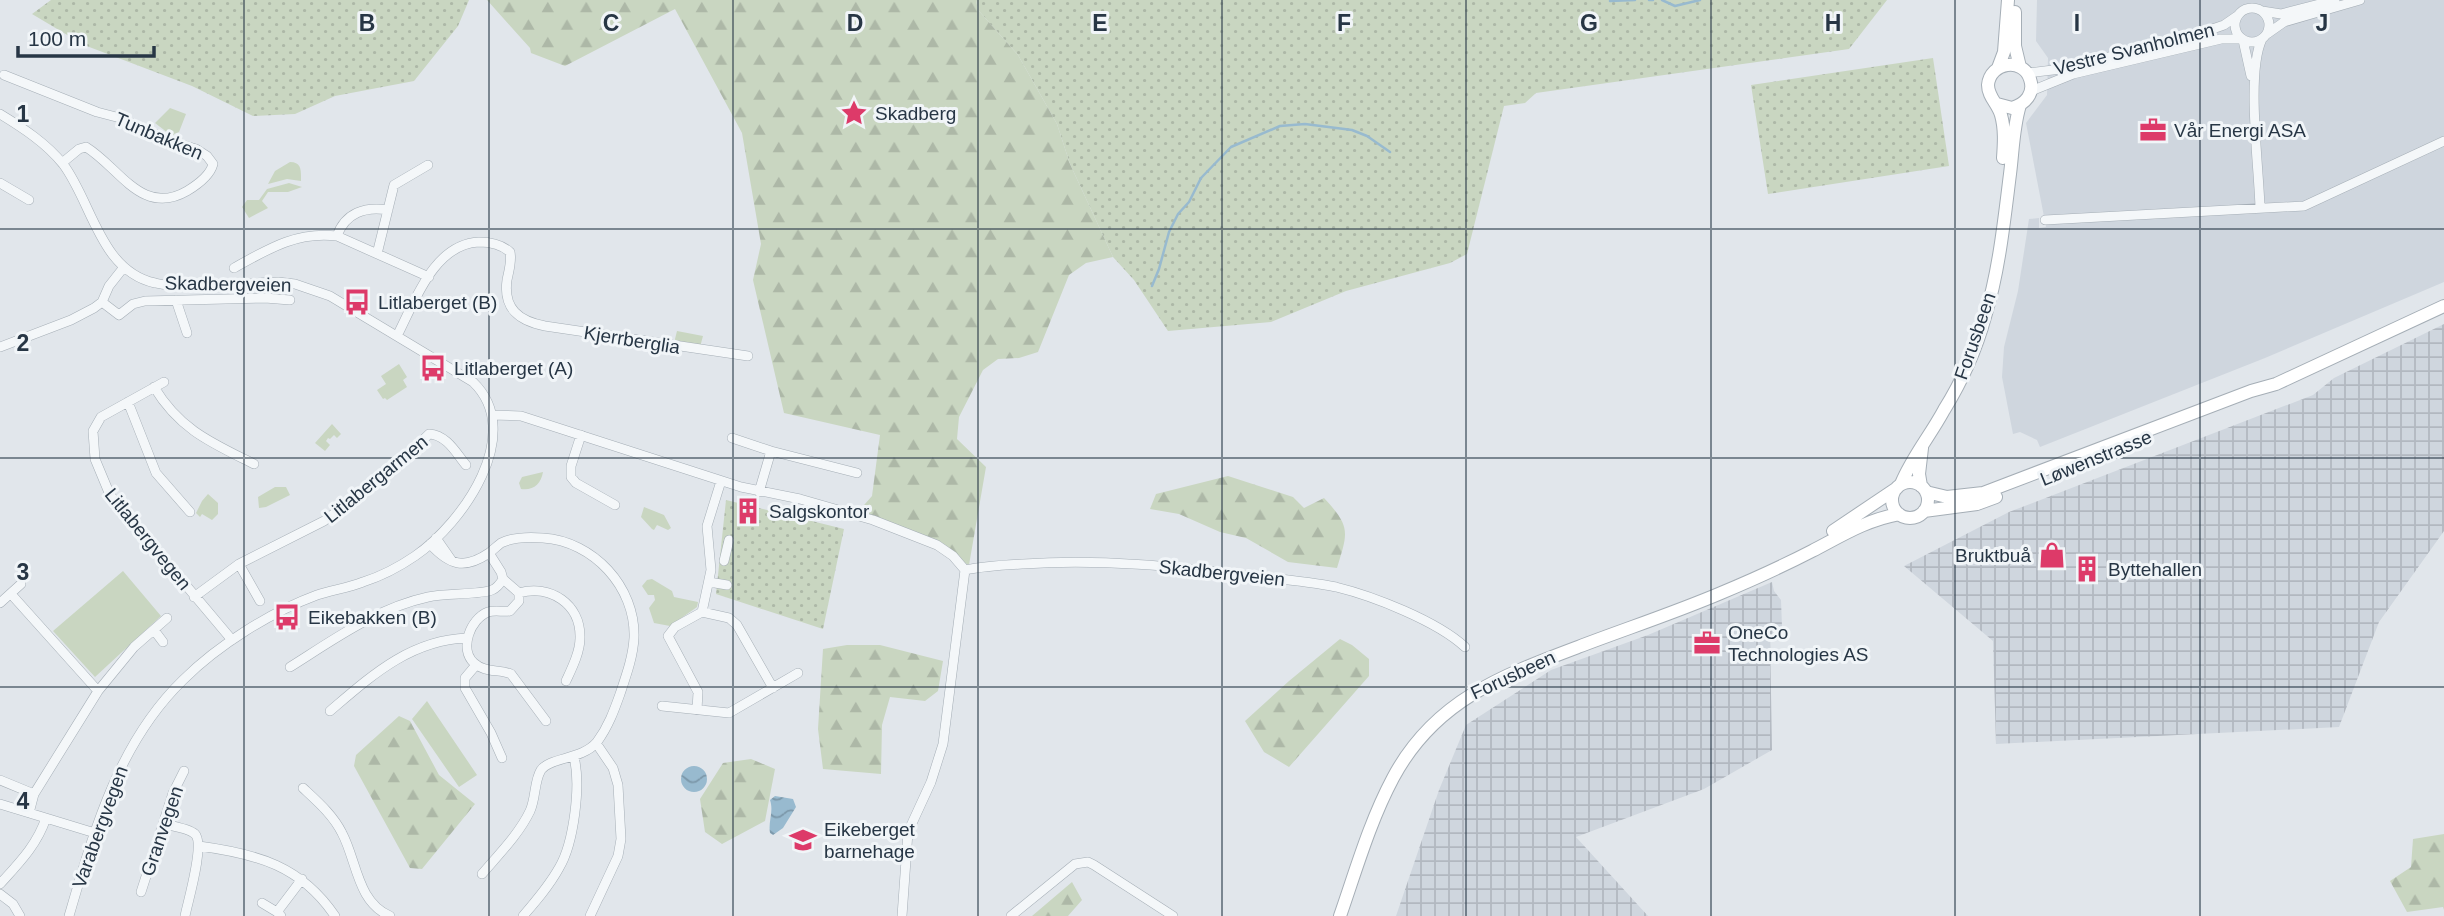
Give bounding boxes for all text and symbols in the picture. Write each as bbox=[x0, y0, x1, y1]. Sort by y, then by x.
text: B bbox=[359, 10, 375, 36]
text: C bbox=[603, 10, 619, 36]
text: D bbox=[847, 10, 863, 36]
text: E bbox=[1092, 10, 1108, 36]
text: F bbox=[1337, 10, 1351, 36]
text: G bbox=[1580, 10, 1598, 36]
text: H bbox=[1825, 10, 1841, 36]
text: I bbox=[2074, 10, 2080, 36]
text: J bbox=[2316, 10, 2328, 36]
scale bar bbox=[18, 14, 154, 58]
street label: Vestre Svanholmen bbox=[2052, 19, 2216, 79]
text: 100 m bbox=[28, 27, 86, 50]
place icon: Skadberg bbox=[839, 98, 869, 128]
text: 1 bbox=[17, 101, 30, 127]
place label: Skadberg bbox=[875, 103, 956, 124]
street label: Tunbakken bbox=[112, 108, 206, 164]
office icon: Vår Energi ASA bbox=[2138, 115, 2168, 145]
place label: Vår Energi ASA bbox=[2174, 120, 2306, 141]
street label: Skadbergveien bbox=[164, 272, 292, 296]
bus stop icon: Litlaberget (B) bbox=[342, 287, 372, 317]
street label: Forusbeen bbox=[1950, 290, 2000, 382]
place label: Litlaberget (B) bbox=[378, 292, 497, 313]
street label: Kjerrberglia bbox=[582, 322, 682, 358]
text: 2 bbox=[17, 330, 29, 356]
bus stop icon: Litlaberget (A) bbox=[418, 353, 448, 383]
place label: Litlaberget (A) bbox=[454, 358, 573, 379]
street label: Løwenstrasse bbox=[2037, 426, 2155, 490]
street label: Litlabergarmen bbox=[320, 431, 432, 527]
street label: Litlabergvegen bbox=[101, 484, 195, 594]
building icon: Salgskontor bbox=[733, 496, 763, 526]
place label: Salgskontor bbox=[769, 501, 870, 522]
shop icon: Bruktbuå bbox=[2037, 540, 2067, 570]
place label: Bruktbuå bbox=[1955, 545, 2031, 566]
building icon: Byttehallen bbox=[2072, 554, 2102, 584]
street label: Skadbergveien bbox=[1158, 556, 1286, 590]
text: 3 bbox=[17, 559, 29, 585]
place label: Byttehallen bbox=[2108, 559, 2202, 580]
bus stop icon: Eikebakken (B) bbox=[272, 602, 302, 632]
place label: Eikebakken (B) bbox=[308, 607, 437, 628]
place label: OneCo Technologies AS bbox=[1728, 622, 1869, 665]
office icon: OneCo Technologies AS bbox=[1692, 628, 1722, 658]
street label: Forusbeen bbox=[1467, 646, 1559, 704]
street label: Varabergvegen bbox=[68, 763, 132, 891]
street label: Granvegen bbox=[137, 783, 187, 879]
text: 4 bbox=[17, 788, 30, 814]
place label: Eikeberget barnehage bbox=[824, 819, 916, 862]
school or university icon: Eikeberget barnehage bbox=[788, 825, 818, 855]

